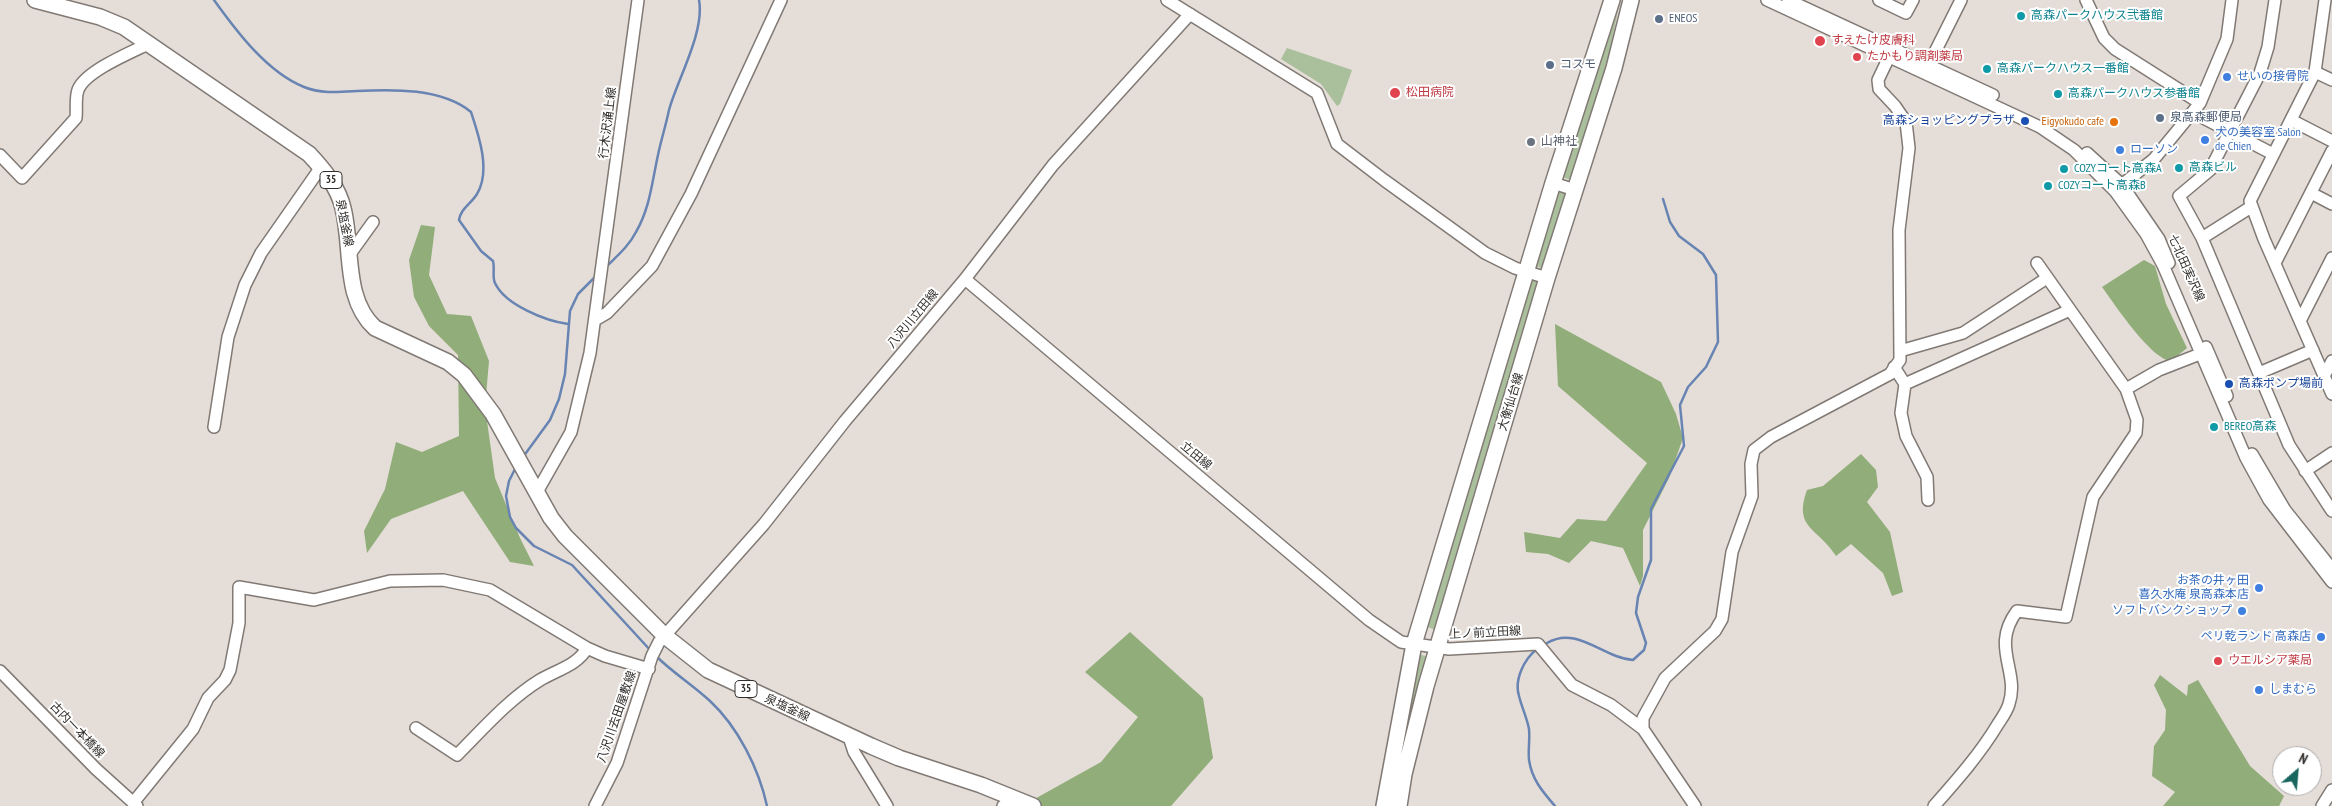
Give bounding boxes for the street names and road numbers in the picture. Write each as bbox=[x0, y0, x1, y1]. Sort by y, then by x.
street label: 行木沢涌上線 bbox=[596, 86, 620, 160]
road number: 35 bbox=[320, 172, 342, 188]
street label: 泉塩釜線 bbox=[332, 198, 356, 248]
street label: 七北田実沢線 bbox=[2165, 232, 2207, 304]
street label: 八沢川立田線 bbox=[884, 287, 942, 351]
street label: 大衡仙台線 bbox=[1495, 371, 1527, 433]
street label: 立田線 bbox=[1178, 439, 1214, 473]
street label: 上ノ前立田線 bbox=[1449, 624, 1521, 642]
street label: 八沢川去田屋敷線 bbox=[595, 669, 639, 765]
road number: 35 bbox=[735, 681, 757, 698]
street label: 泉塩釜線 bbox=[762, 691, 812, 725]
street label: 古内一本橋線 bbox=[47, 699, 107, 761]

